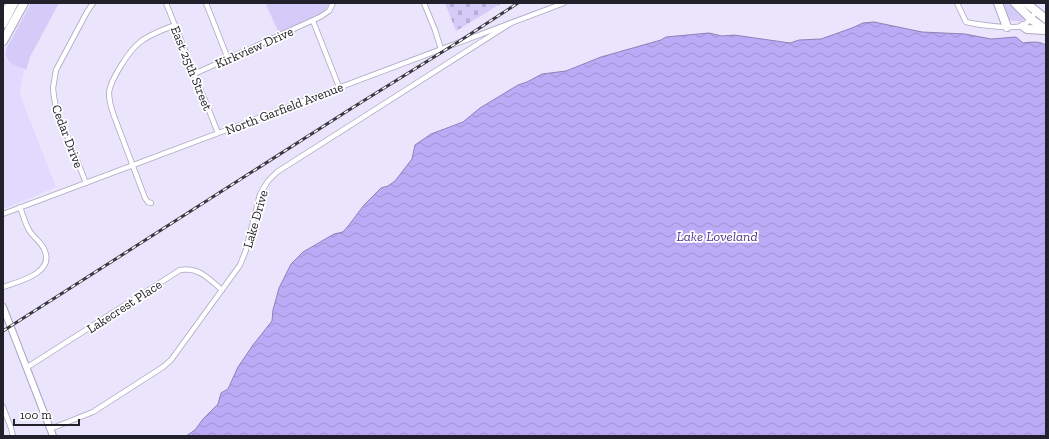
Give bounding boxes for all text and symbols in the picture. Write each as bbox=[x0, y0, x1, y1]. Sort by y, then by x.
street label: East 25th Street bbox=[168, 24, 215, 113]
street label: Kirkview Drive bbox=[213, 24, 295, 71]
street label: North Garfield Avenue bbox=[223, 79, 345, 138]
street label: Cedar Drive bbox=[49, 102, 86, 170]
street label: Lake Drive bbox=[240, 188, 271, 250]
water label: Lake Loveland bbox=[676, 228, 758, 245]
street label: Lakecrest Place bbox=[84, 277, 165, 336]
scale bar bbox=[14, 401, 79, 427]
text: 100 m bbox=[20, 408, 52, 422]

